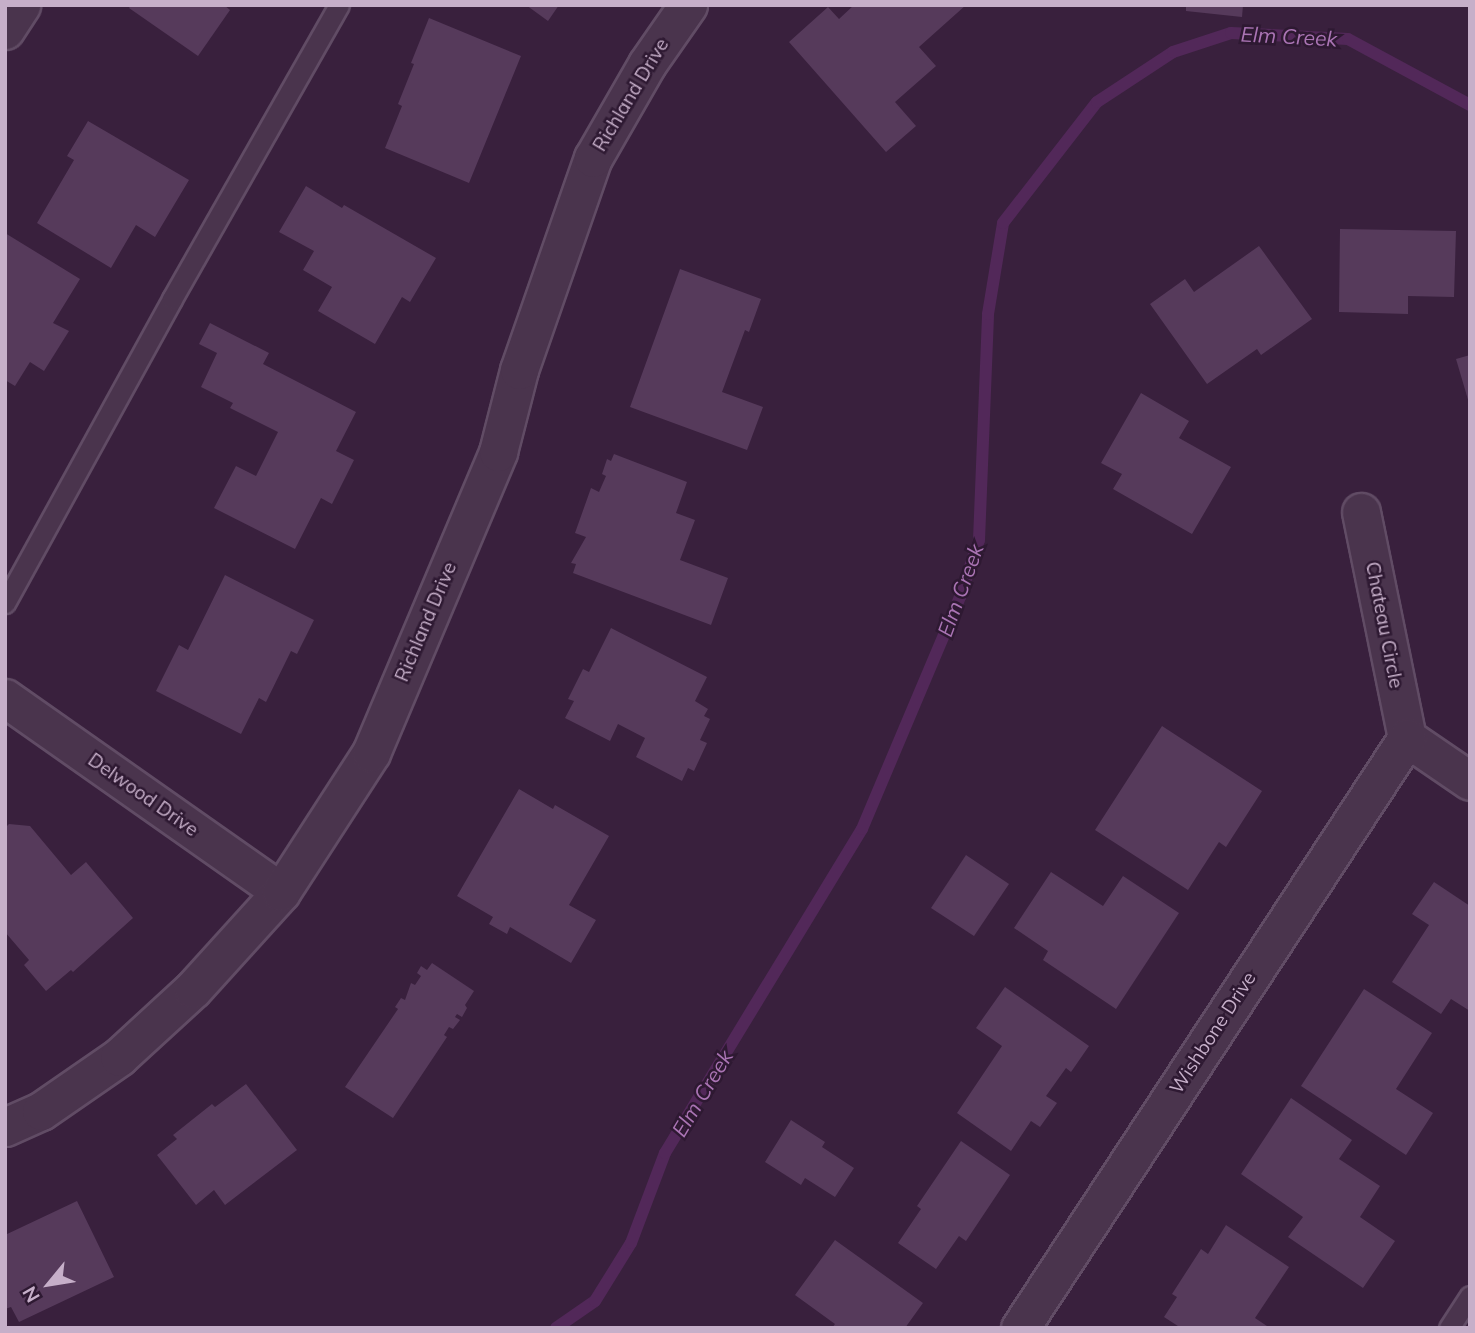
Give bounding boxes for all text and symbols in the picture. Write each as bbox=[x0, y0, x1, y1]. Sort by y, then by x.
water label: Elm Creek bbox=[1240, 21, 1338, 51]
street label: Richland Drive bbox=[588, 34, 674, 156]
water label: Elm Creek bbox=[932, 540, 988, 640]
street label: Richland Drive bbox=[391, 559, 461, 685]
street label: Chateau Circle bbox=[1361, 560, 1407, 690]
street label: Delwood Drive bbox=[83, 749, 203, 841]
street label: Wishbone Drive bbox=[1165, 968, 1261, 1098]
water label: Elm Creek bbox=[666, 1045, 738, 1141]
north arrow bbox=[14, 1249, 84, 1319]
text: N bbox=[17, 1282, 45, 1307]

